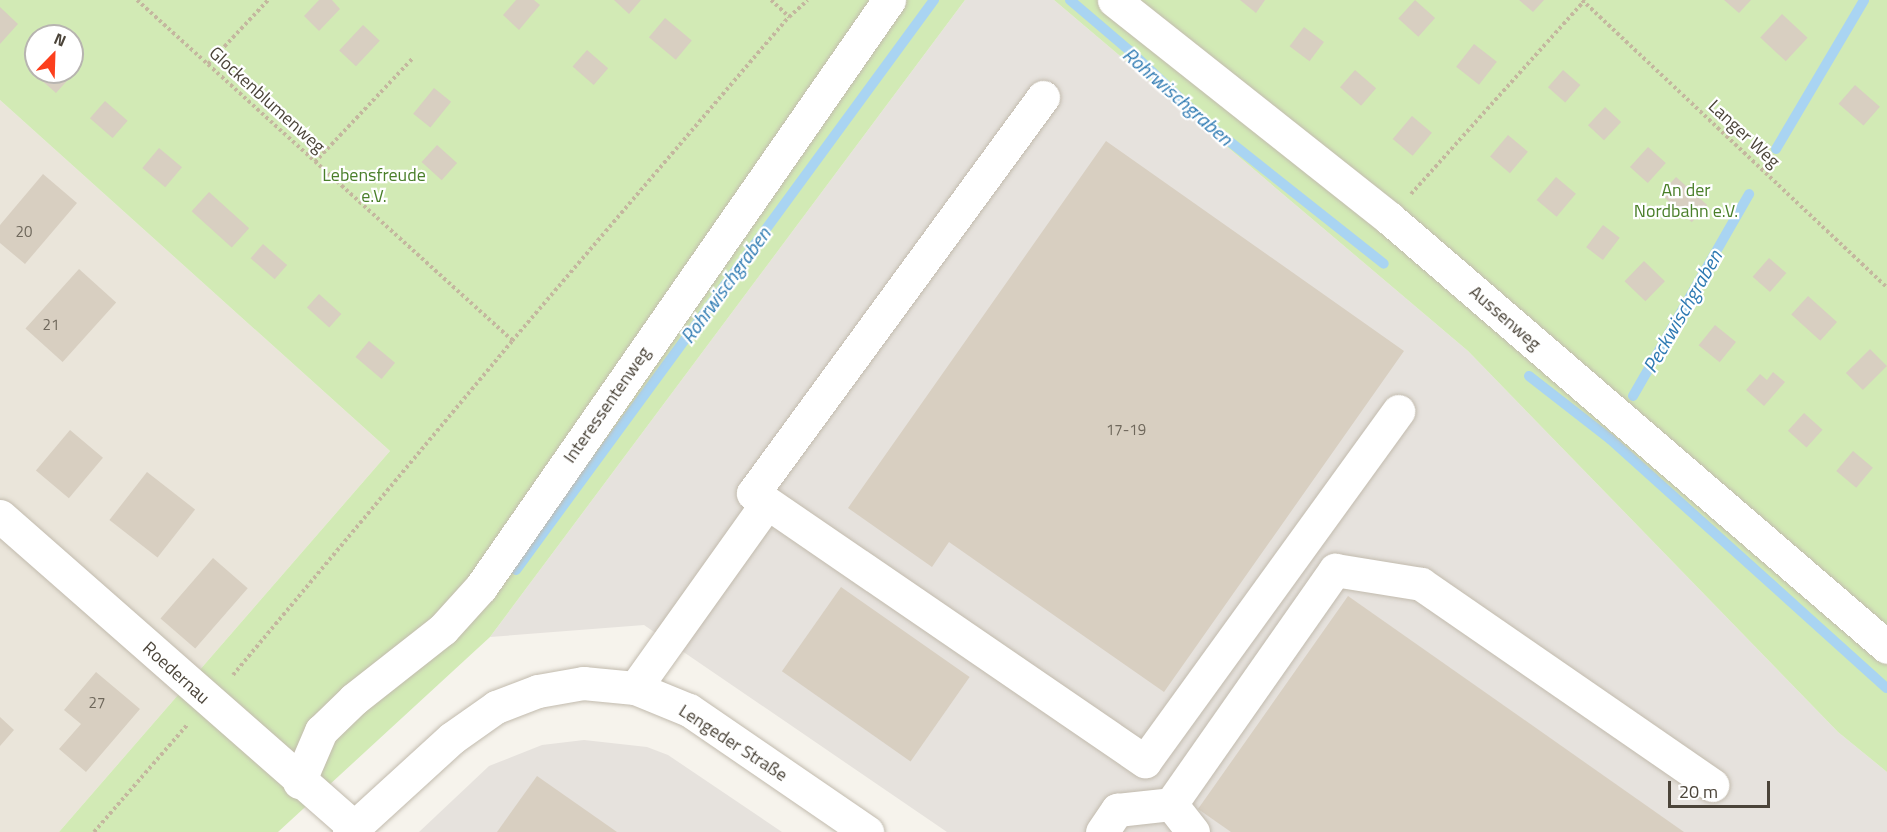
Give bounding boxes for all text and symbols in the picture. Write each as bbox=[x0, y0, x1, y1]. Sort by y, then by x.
north arrow bbox=[24, 24, 84, 84]
text: N bbox=[50, 26, 70, 52]
street label: Glockenblumenweg bbox=[205, 42, 329, 158]
water label: Rohrwischgraben bbox=[1118, 42, 1238, 150]
street label: Langer Weg bbox=[1704, 95, 1784, 173]
park label: Lebensfreude e.V. bbox=[322, 165, 426, 207]
park label: An der Nordbahn e.V. bbox=[1634, 180, 1738, 222]
water label: Rohrwischgraben bbox=[675, 222, 775, 348]
house number: 20 bbox=[16, 223, 32, 241]
water label: Peckwischgraben bbox=[1637, 246, 1727, 376]
street label: Aussenweg bbox=[1465, 281, 1545, 355]
house number: 21 bbox=[43, 316, 59, 334]
street label: Interessentenweg bbox=[559, 343, 655, 467]
house number: 17-19 bbox=[1106, 421, 1146, 439]
street label: Roedernau bbox=[138, 637, 214, 709]
house number: 27 bbox=[89, 694, 105, 712]
street label: Lengeder Straße bbox=[675, 700, 791, 786]
scale bar bbox=[1671, 769, 1773, 807]
text: 20 m bbox=[1679, 778, 1718, 805]

